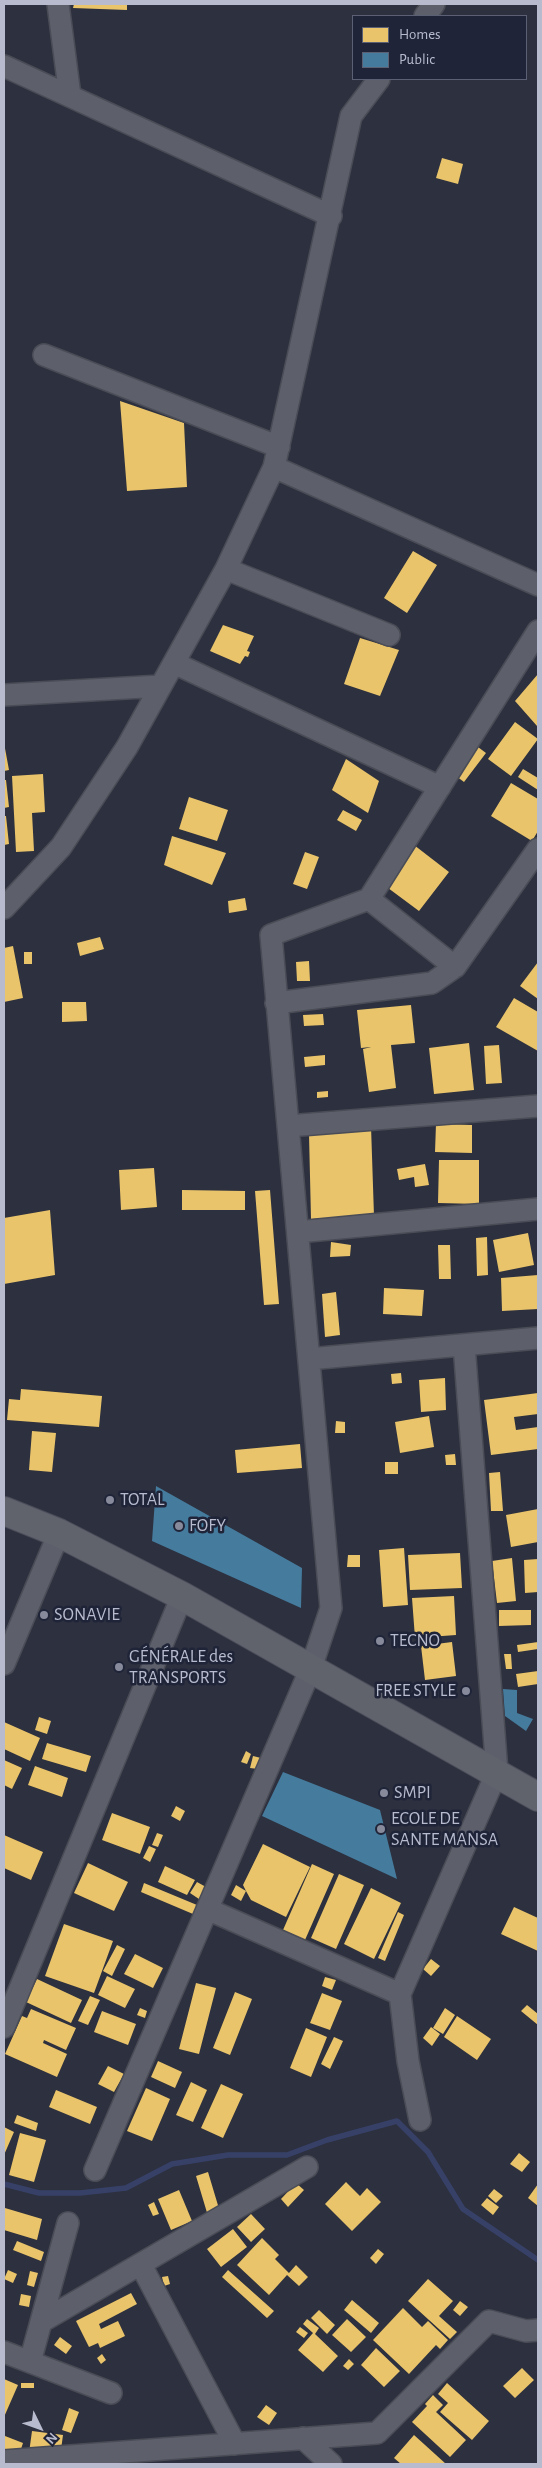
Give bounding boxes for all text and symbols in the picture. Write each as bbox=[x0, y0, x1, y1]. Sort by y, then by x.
legend bbox=[352, 15, 527, 80]
text: Homes bbox=[399, 27, 441, 42]
text: Public bbox=[399, 52, 435, 67]
place label: TOTAL bbox=[120, 1489, 165, 1511]
marker: TOTAL bbox=[104, 1494, 116, 1506]
place label: FOFY bbox=[189, 1515, 226, 1537]
marker: FOFY bbox=[173, 1520, 185, 1532]
place label: SONAVIE bbox=[54, 1604, 120, 1626]
marker: SONAVIE bbox=[38, 1609, 50, 1621]
place label: TECNO bbox=[390, 1630, 440, 1652]
marker: TECNO bbox=[374, 1635, 386, 1647]
place label: GÉNÉRALE des TRANSPORTS bbox=[129, 1646, 233, 1688]
marker: GÉNÉRALE des TRANSPORTS bbox=[113, 1661, 125, 1673]
place label: FREE STYLE bbox=[375, 1680, 456, 1702]
marker: FREE STYLE bbox=[460, 1685, 472, 1697]
place label: SMPI bbox=[394, 1782, 431, 1804]
marker: SMPI bbox=[378, 1787, 390, 1799]
place label: ECOLE DE SANTE MANSA bbox=[391, 1808, 498, 1850]
marker: ECOLE DE SANTE MANSA bbox=[375, 1823, 387, 1835]
north arrow bbox=[15, 2403, 65, 2453]
text: N bbox=[43, 2430, 60, 2446]

